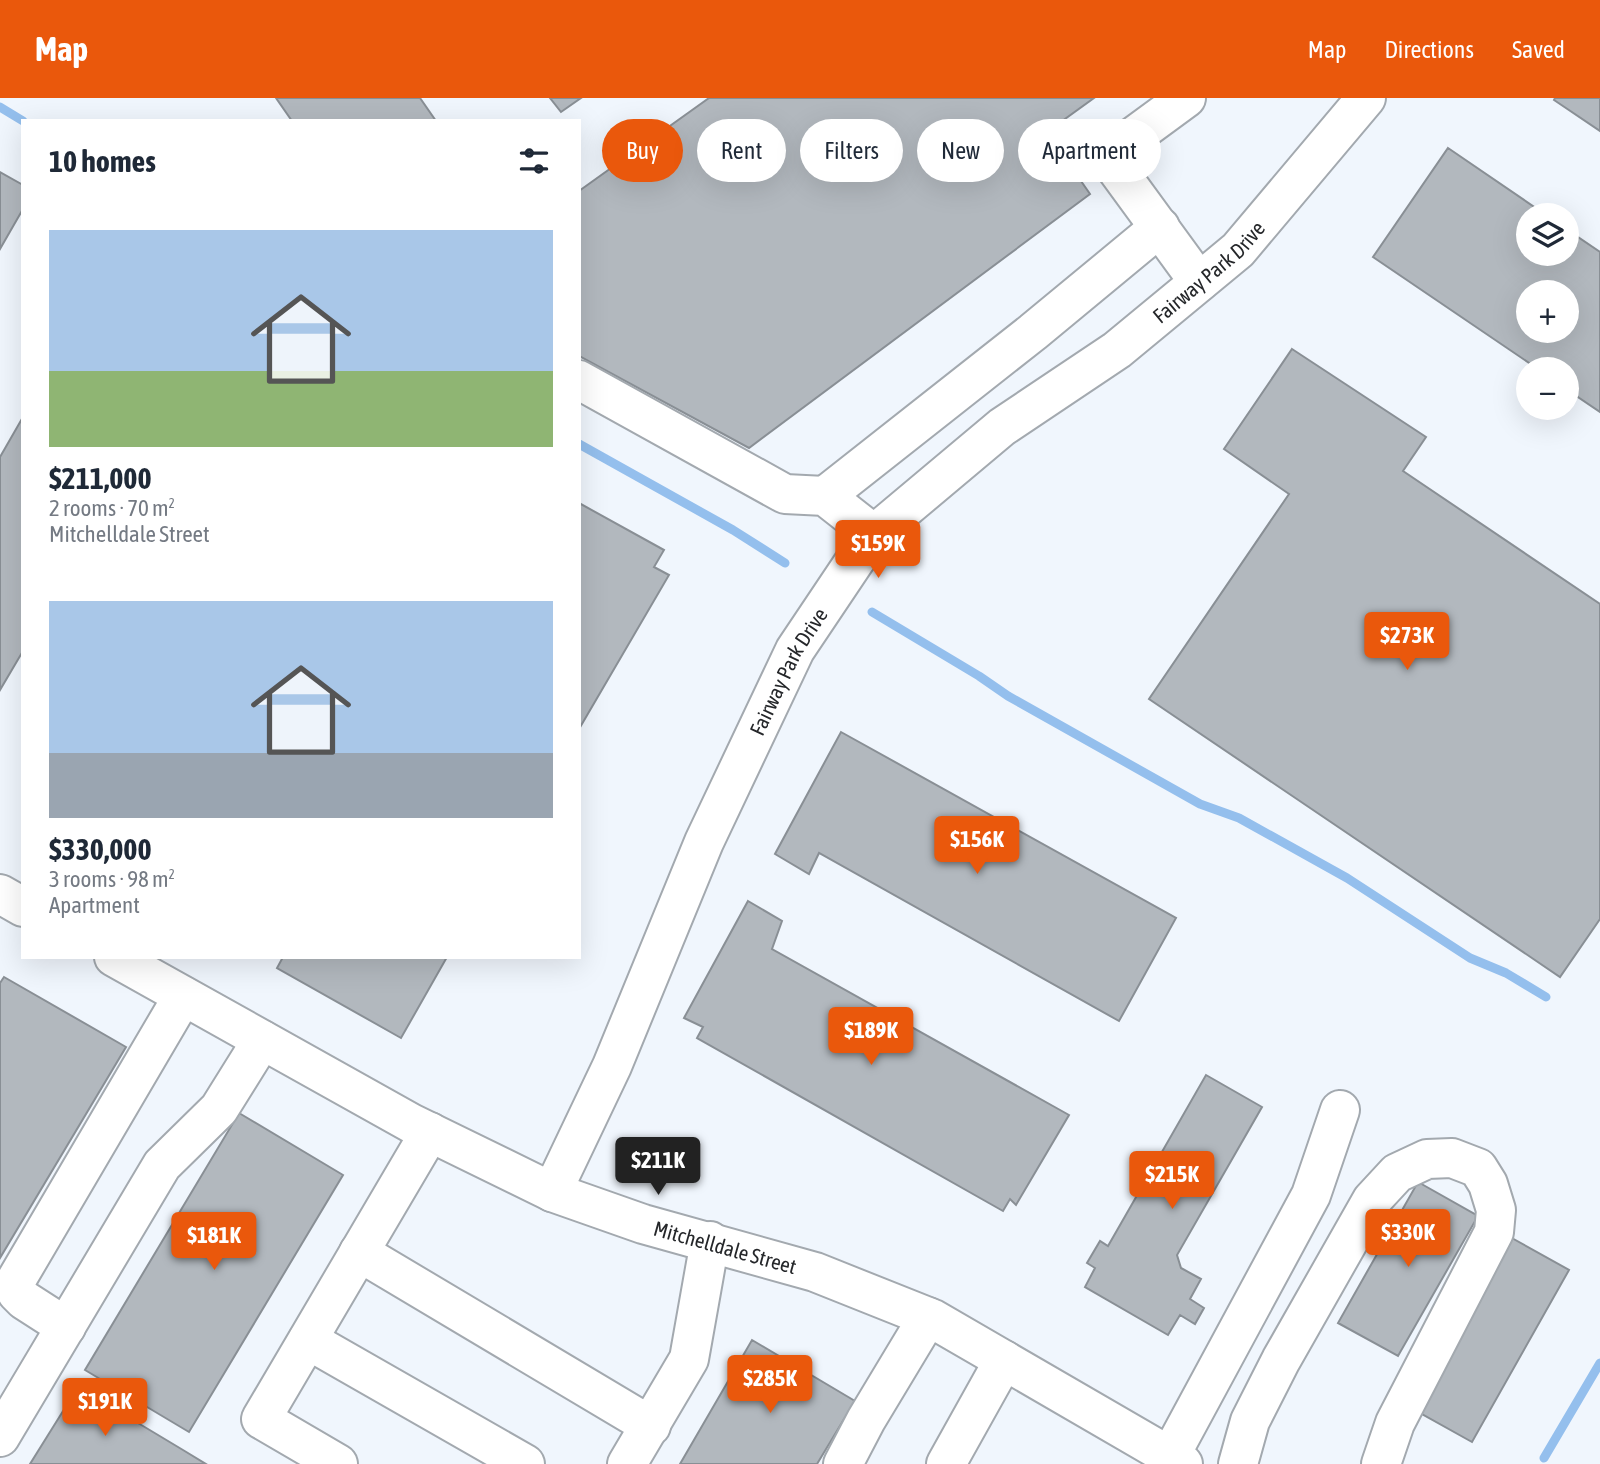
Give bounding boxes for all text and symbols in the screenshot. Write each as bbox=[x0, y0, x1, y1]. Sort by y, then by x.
text: Map bbox=[35, 30, 88, 68]
text: Map bbox=[1308, 36, 1346, 63]
text: Directions bbox=[1384, 36, 1474, 63]
text: Saved bbox=[1512, 36, 1565, 63]
chip: Buy bbox=[602, 119, 683, 182]
chip: Rent bbox=[697, 119, 786, 182]
chip: Filters bbox=[800, 119, 903, 182]
chip: New bbox=[917, 119, 1004, 182]
chip: Apartment bbox=[1018, 119, 1161, 182]
icon: filters bbox=[515, 142, 553, 180]
text: 10 homes bbox=[49, 144, 156, 178]
map controls bbox=[1516, 203, 1579, 420]
button: layers bbox=[1516, 203, 1579, 266]
street label: Fairway Park Drive bbox=[1148, 216, 1269, 327]
icon: home bbox=[238, 276, 364, 402]
button: + bbox=[1516, 280, 1579, 343]
button: − bbox=[1516, 357, 1579, 420]
text: $211,000 bbox=[49, 461, 152, 495]
text: 2 rooms · 70 m² bbox=[49, 495, 175, 521]
pin: $159K bbox=[829, 520, 927, 580]
text: Mitchelldale Street bbox=[49, 521, 210, 547]
text: $159K bbox=[851, 530, 905, 556]
street label: Fairway Park Drive bbox=[744, 603, 832, 739]
pin: $273K bbox=[1358, 612, 1456, 672]
text: $273K bbox=[1380, 622, 1434, 648]
icon: home bbox=[238, 647, 364, 773]
pin: $156K bbox=[928, 816, 1026, 876]
text: $156K bbox=[950, 826, 1004, 852]
text: $330,000 bbox=[49, 832, 152, 866]
text: 3 rooms · 98 m² bbox=[49, 866, 175, 892]
text: Apartment bbox=[49, 892, 140, 918]
pin: $189K bbox=[822, 1007, 920, 1067]
text: $189K bbox=[844, 1017, 898, 1043]
pin: $211K bbox=[609, 1138, 707, 1197]
text: $211K bbox=[631, 1147, 685, 1173]
pin: $215K bbox=[1123, 1152, 1221, 1211]
text: $215K bbox=[1145, 1161, 1199, 1187]
pin: $330K bbox=[1359, 1210, 1457, 1269]
pin: $181K bbox=[165, 1212, 263, 1272]
street label: Mitchelldale Street bbox=[651, 1216, 799, 1278]
text: $330K bbox=[1381, 1219, 1435, 1245]
text: $181K bbox=[187, 1222, 241, 1248]
pin: $285K bbox=[721, 1356, 819, 1415]
text: $285K bbox=[743, 1365, 797, 1391]
pin: $191K bbox=[56, 1378, 154, 1438]
text: $191K bbox=[78, 1388, 132, 1414]

